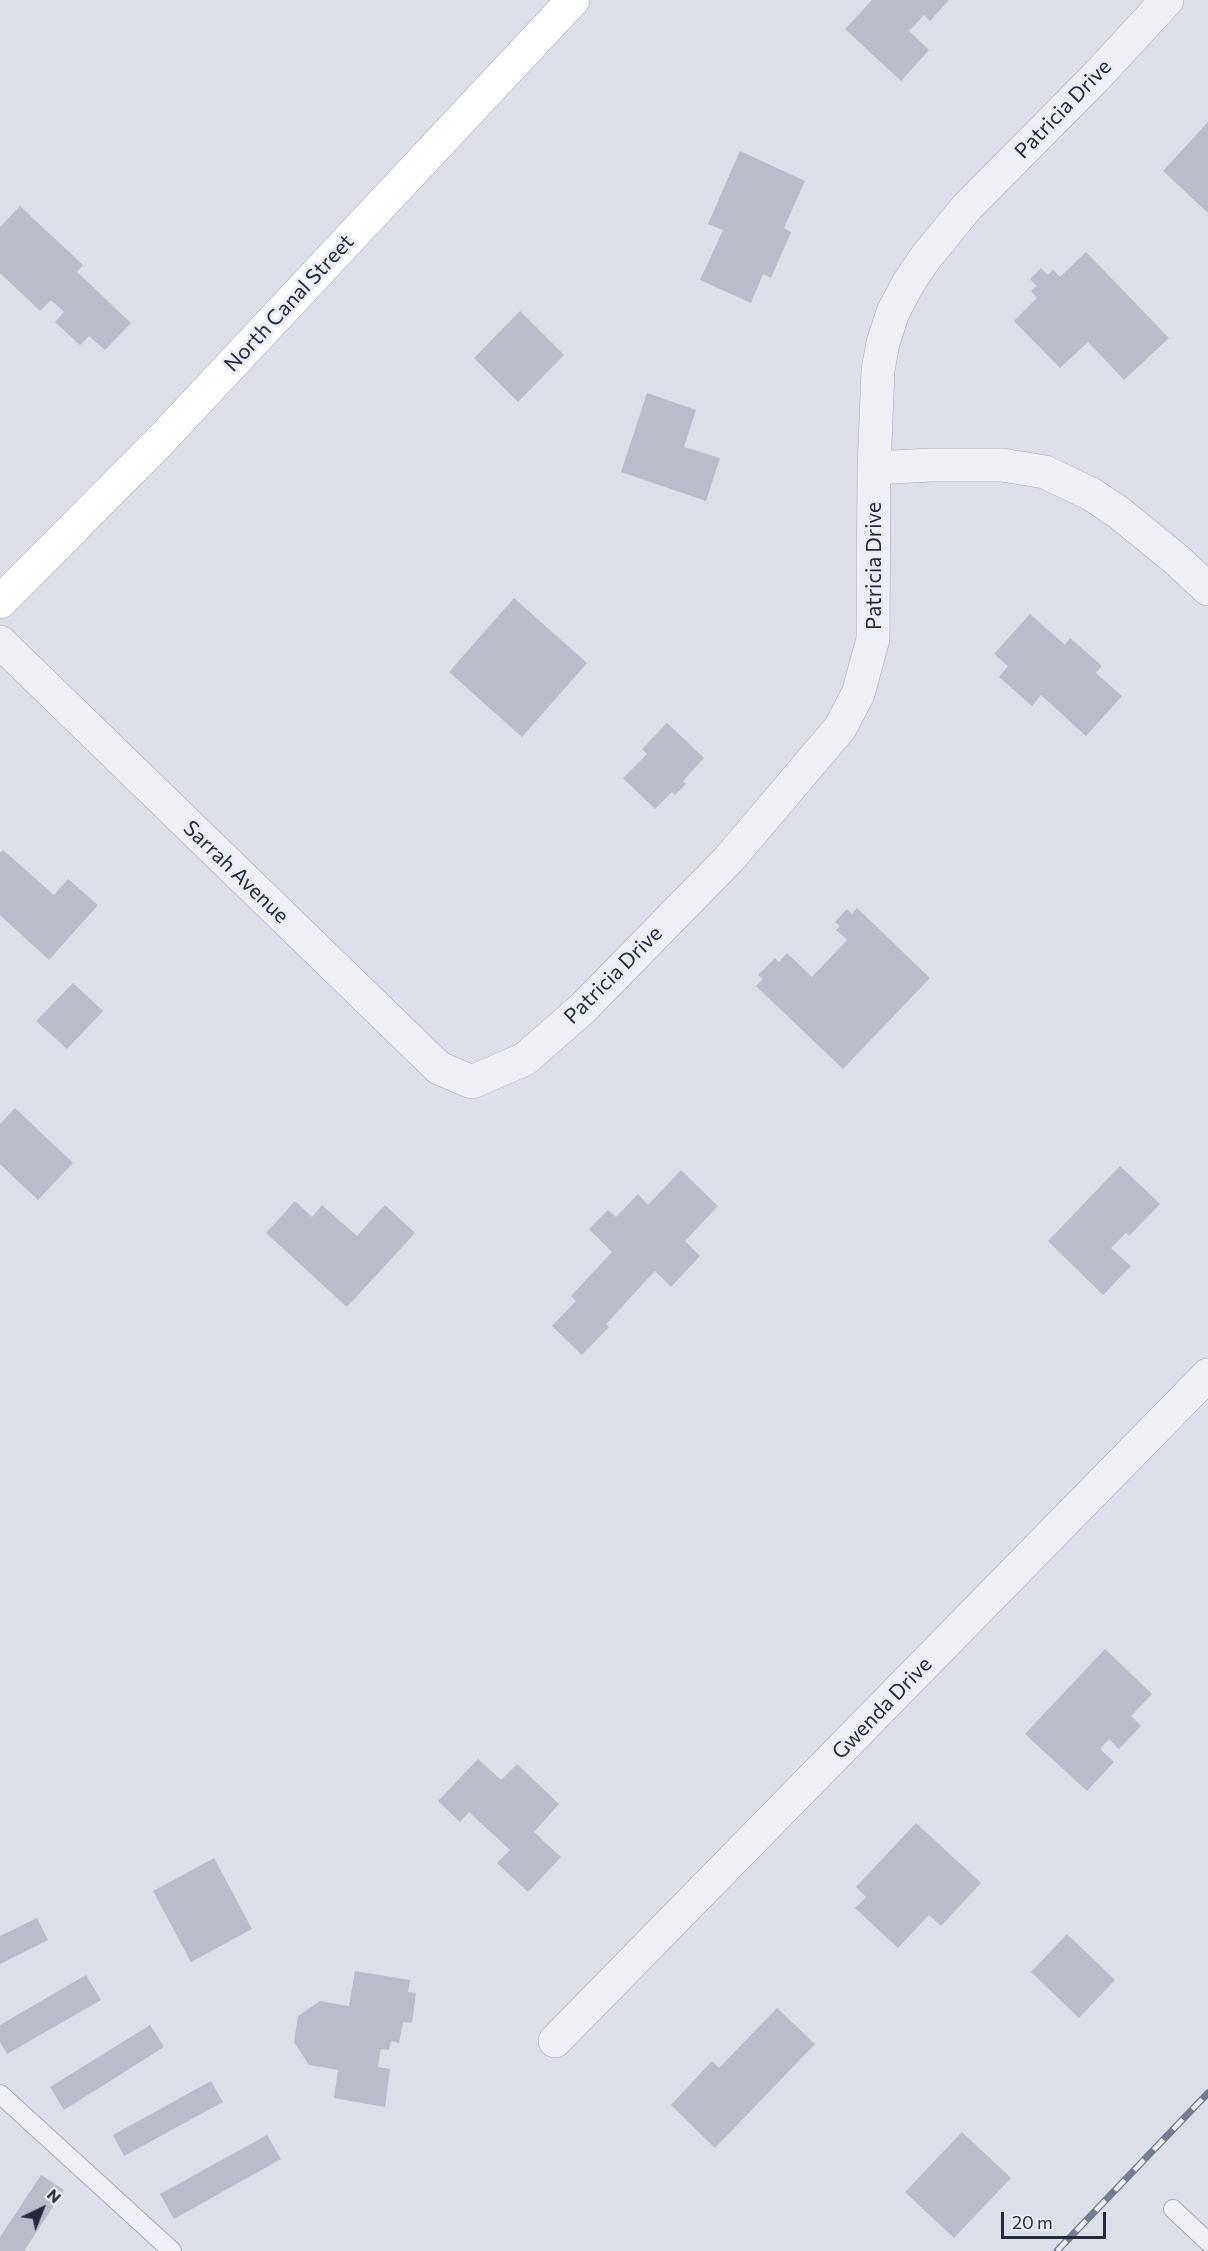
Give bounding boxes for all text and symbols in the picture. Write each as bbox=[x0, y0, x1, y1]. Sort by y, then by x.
street label: Patricia Drive bbox=[1009, 54, 1117, 164]
street label: North Canal Street bbox=[219, 229, 359, 377]
street label: Patricia Drive bbox=[861, 502, 887, 630]
street label: Sarrah Avenue bbox=[178, 815, 294, 929]
street label: Patricia Drive bbox=[559, 921, 667, 1029]
street label: Gwenda Drive bbox=[827, 1652, 937, 1764]
north arrow bbox=[12, 2179, 72, 2239]
text: N bbox=[44, 2184, 65, 2207]
scale bar bbox=[1004, 2200, 1109, 2238]
text: 20 m bbox=[1012, 2211, 1053, 2233]

